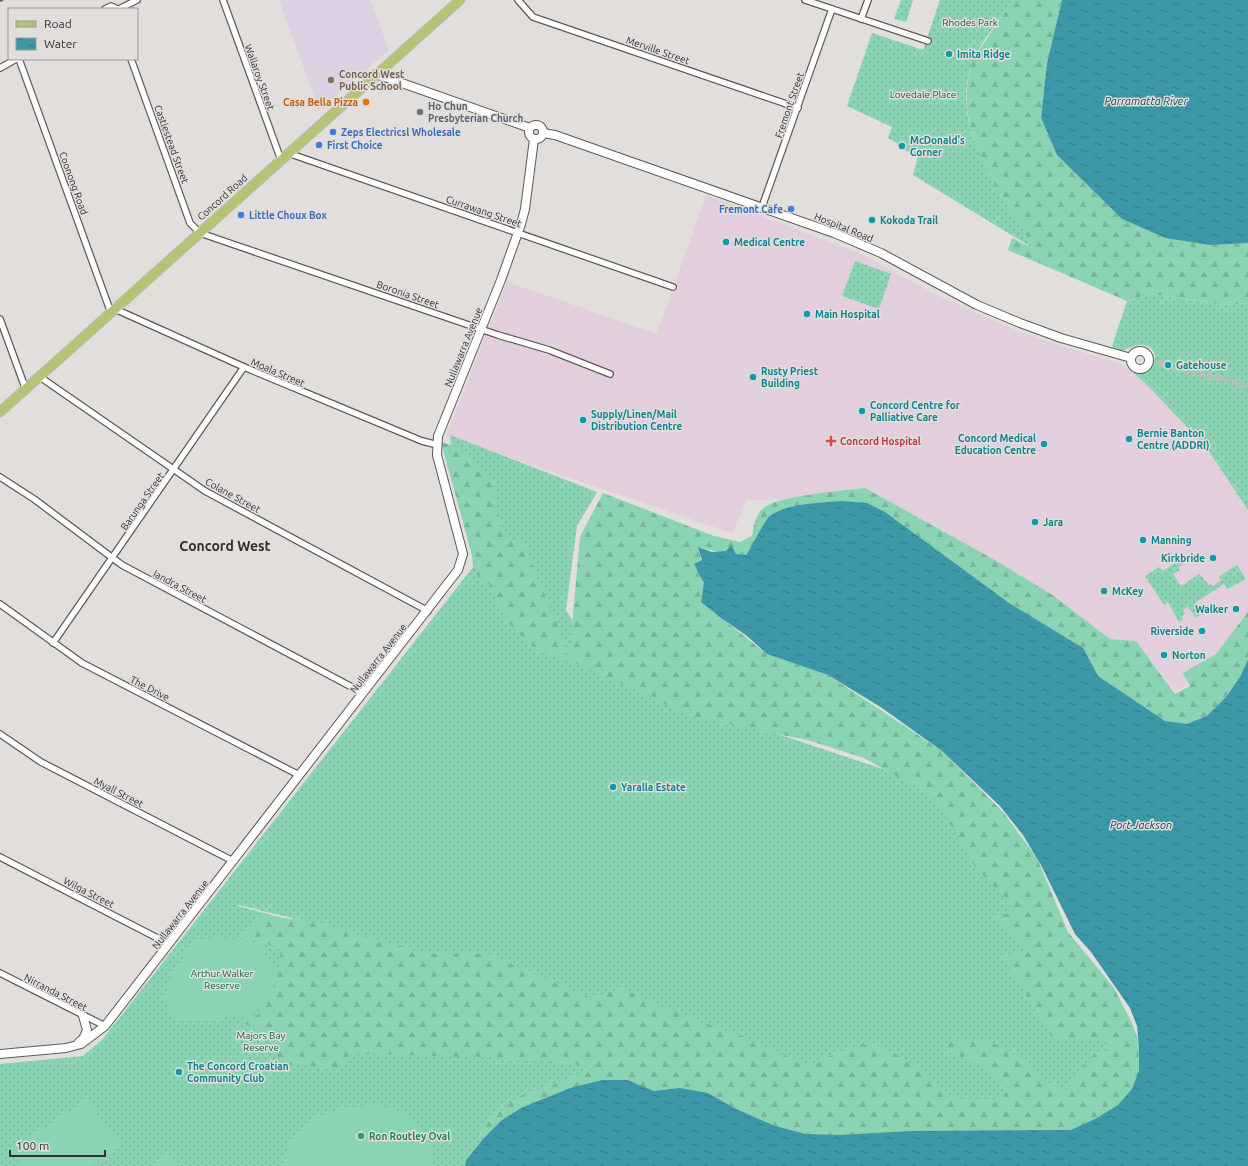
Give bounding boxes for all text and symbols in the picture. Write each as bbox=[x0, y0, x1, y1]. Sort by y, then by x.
legend bbox=[8, 8, 138, 60]
text: Road bbox=[44, 17, 72, 30]
park label: Rhodes Park bbox=[942, 17, 998, 28]
street label: Merville Street bbox=[625, 34, 691, 67]
text: Water bbox=[44, 37, 77, 50]
street label: Wallaroy Street bbox=[243, 43, 277, 112]
marker: Imita Ridge bbox=[944, 49, 954, 59]
place label: Imita Ridge bbox=[957, 49, 1011, 60]
place label: Concord West Public School bbox=[339, 69, 405, 92]
street label: Fremont Street bbox=[773, 71, 806, 139]
marker: Concord West Public School bbox=[326, 75, 336, 85]
park label: Lovedale Place bbox=[890, 89, 956, 100]
water label: Parramatta River bbox=[1104, 95, 1188, 107]
place label: Casa Bella Pizza bbox=[283, 97, 358, 108]
marker: Casa Bella Pizza bbox=[361, 97, 371, 107]
place label: Ho Chun Presbyterian Church bbox=[428, 101, 524, 124]
street label: Castlestead Street bbox=[152, 103, 191, 185]
marker: Ho Chun Presbyterian Church bbox=[415, 107, 425, 117]
marker: Zeps Electricsl Wholesale bbox=[328, 127, 338, 137]
place label: Zeps Electricsl Wholesale bbox=[341, 127, 461, 138]
place label: McDonald's Corner bbox=[910, 135, 965, 158]
marker: First Choice bbox=[314, 140, 324, 150]
place label: First Choice bbox=[327, 140, 383, 151]
marker: McDonald's Corner bbox=[897, 141, 907, 151]
street label: Coonong Road bbox=[57, 150, 90, 216]
street label: Concord Road bbox=[195, 172, 250, 223]
street label: Currawang Street bbox=[445, 193, 523, 230]
place label: Fremont Cafe bbox=[719, 204, 783, 215]
marker: Fremont Cafe bbox=[786, 204, 796, 214]
marker: Little Choux Box bbox=[236, 210, 246, 220]
place label: Little Choux Box bbox=[249, 210, 327, 221]
street label: Hospital Road bbox=[813, 211, 875, 244]
marker: Kokoda Trail bbox=[867, 215, 877, 225]
place label: Kokoda Trail bbox=[880, 215, 938, 226]
marker: Medical Centre bbox=[721, 237, 731, 247]
place label: Medical Centre bbox=[734, 237, 805, 248]
street label: Boronia Street bbox=[375, 279, 441, 310]
street label: Nullawarra Avenue bbox=[442, 306, 484, 389]
marker: Main Hospital bbox=[802, 309, 812, 319]
place label: Main Hospital bbox=[815, 309, 880, 320]
street label: Moala Street bbox=[249, 356, 307, 389]
marker: Gatehouse bbox=[1163, 360, 1173, 370]
place label: Gatehouse bbox=[1176, 360, 1227, 371]
place label: Rusty Priest Building bbox=[761, 366, 819, 389]
marker: Rusty Priest Building bbox=[748, 372, 758, 382]
place label: Concord Centre for Palliative Care bbox=[870, 400, 961, 423]
marker: Concord Centre for Palliative Care bbox=[857, 406, 867, 416]
place label: Supply/Linen/Mail Distribution Centre bbox=[591, 409, 682, 432]
marker: Supply/Linen/Mail Distribution Centre bbox=[578, 415, 588, 425]
place label: Bernie Banton Centre (ADDRI) bbox=[1137, 428, 1209, 452]
place label: Concord Medical Education Centre bbox=[955, 433, 1036, 456]
marker: Bernie Banton Centre (ADDRI) bbox=[1124, 434, 1134, 444]
marker: Concord Hospital bbox=[825, 435, 837, 447]
place label: Concord Hospital bbox=[840, 436, 921, 447]
marker: Concord Medical Education Centre bbox=[1039, 439, 1049, 449]
street label: Barunga Street bbox=[118, 470, 166, 532]
street label: Colane Street bbox=[203, 476, 262, 515]
marker: Jara bbox=[1030, 517, 1040, 527]
place label: Jara bbox=[1043, 517, 1063, 528]
marker: Manning bbox=[1138, 535, 1148, 545]
place label: Manning bbox=[1151, 535, 1192, 546]
district label: Concord West bbox=[179, 538, 271, 554]
place label: Kirkbride bbox=[1161, 553, 1205, 564]
marker: Kirkbride bbox=[1208, 553, 1218, 563]
street label: Iandra Street bbox=[151, 568, 208, 605]
marker: McKey bbox=[1099, 586, 1109, 596]
place label: McKey bbox=[1112, 586, 1144, 597]
place label: Walker bbox=[1195, 604, 1229, 615]
marker: Walker bbox=[1231, 604, 1241, 614]
street label: Nullawarra Avenue bbox=[348, 621, 409, 695]
place label: Riverside bbox=[1150, 626, 1194, 637]
marker: Riverside bbox=[1197, 626, 1207, 636]
marker: Norton bbox=[1159, 650, 1169, 660]
place label: Norton bbox=[1172, 650, 1206, 661]
street label: The Drive bbox=[128, 674, 171, 703]
street label: Myall Street bbox=[92, 775, 145, 810]
marker: Yaralla Estate bbox=[608, 782, 618, 792]
place label: Yaralla Estate bbox=[621, 782, 686, 793]
water label: Port Jackson bbox=[1110, 819, 1172, 831]
street label: Wilga Street bbox=[62, 875, 116, 910]
street label: Nullawarra Avenue bbox=[150, 877, 211, 951]
park label: Arthur Walker Reserve bbox=[191, 968, 254, 991]
street label: Nirranda Street bbox=[22, 972, 89, 1013]
park label: Majors Bay Reserve bbox=[237, 1030, 286, 1053]
place label: The Concord Croatian Community Club bbox=[187, 1061, 289, 1084]
marker: The Concord Croatian Community Club bbox=[174, 1067, 184, 1077]
marker: Ron Routley Oval bbox=[356, 1131, 366, 1141]
place label: Ron Routley Oval bbox=[369, 1131, 450, 1142]
scale bar bbox=[10, 1132, 105, 1158]
text: 100 m bbox=[16, 1139, 49, 1152]

